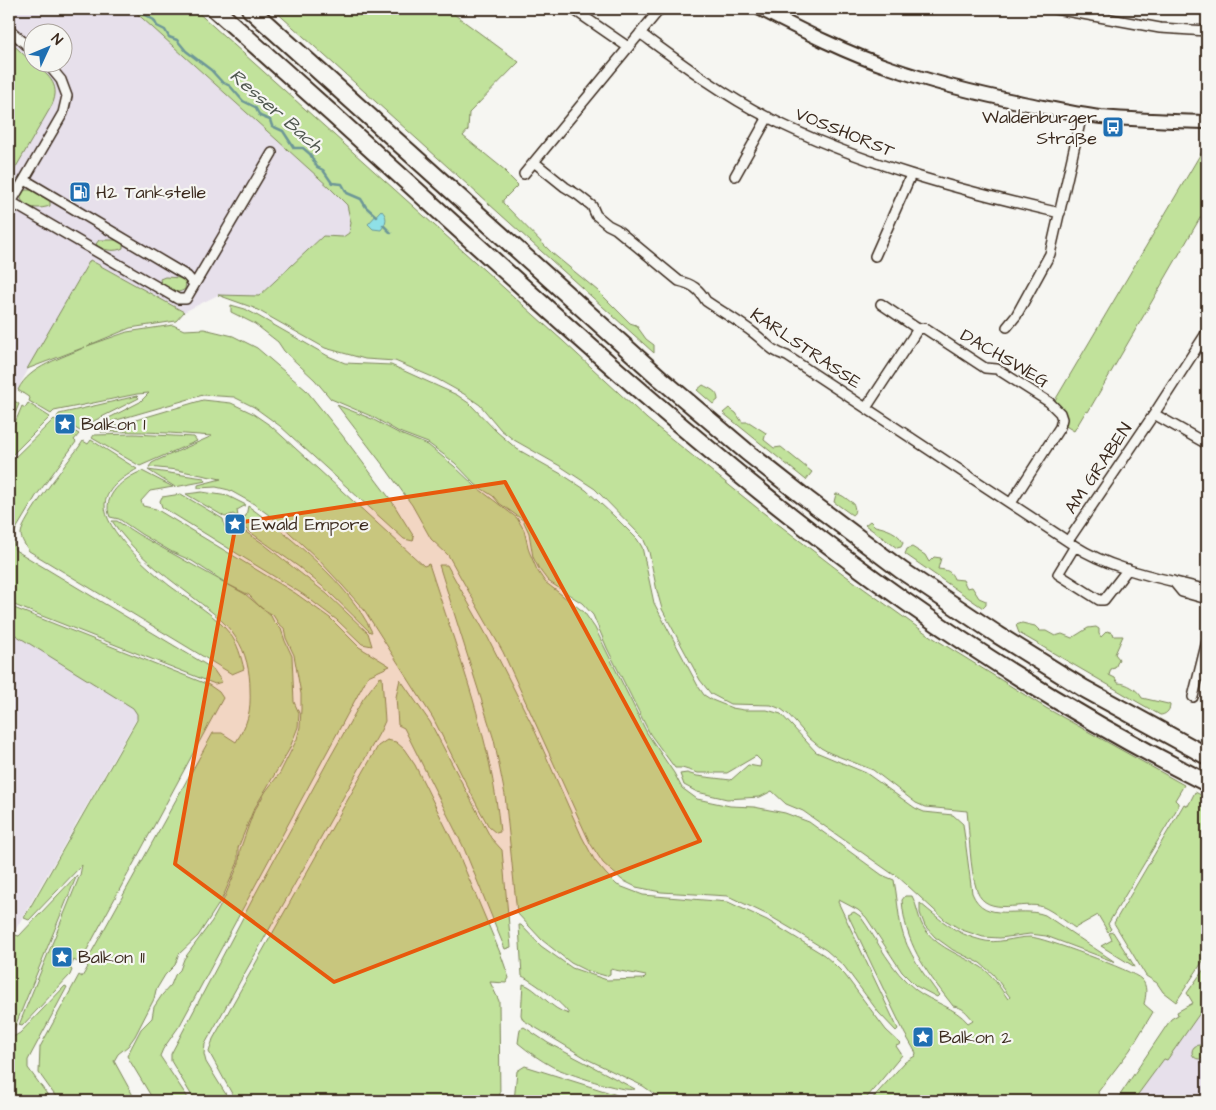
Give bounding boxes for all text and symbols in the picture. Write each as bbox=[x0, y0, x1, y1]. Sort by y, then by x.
north arrow bbox=[22, 22, 72, 72]
text: N bbox=[46, 30, 67, 50]
water label: Resser Bach bbox=[223, 63, 330, 160]
street label: VOSSHORST bbox=[791, 101, 899, 164]
place label: Waldenburger Straße bbox=[982, 105, 1097, 151]
bus stop icon: Waldenburger Straße bbox=[1101, 115, 1125, 139]
fuel station icon: H2 Tankstelle bbox=[68, 180, 92, 204]
place label: H2 Tankstelle bbox=[96, 180, 207, 205]
street label: KARLSTRASSE bbox=[745, 302, 866, 395]
street label: DACHSWEG bbox=[956, 323, 1054, 394]
place icon: Balkon 1 bbox=[53, 412, 77, 436]
place label: Balkon 1 bbox=[81, 412, 145, 437]
street label: AM GRABEN bbox=[1059, 418, 1138, 519]
place icon: Ewald Empore bbox=[223, 512, 247, 536]
place label: Ewald Empore bbox=[251, 512, 369, 537]
place icon: Balkon 11 bbox=[50, 945, 74, 969]
place label: Balkon 11 bbox=[78, 945, 145, 970]
place icon: Balkon 2 bbox=[911, 1025, 935, 1049]
place label: Balkon 2 bbox=[939, 1025, 1012, 1050]

